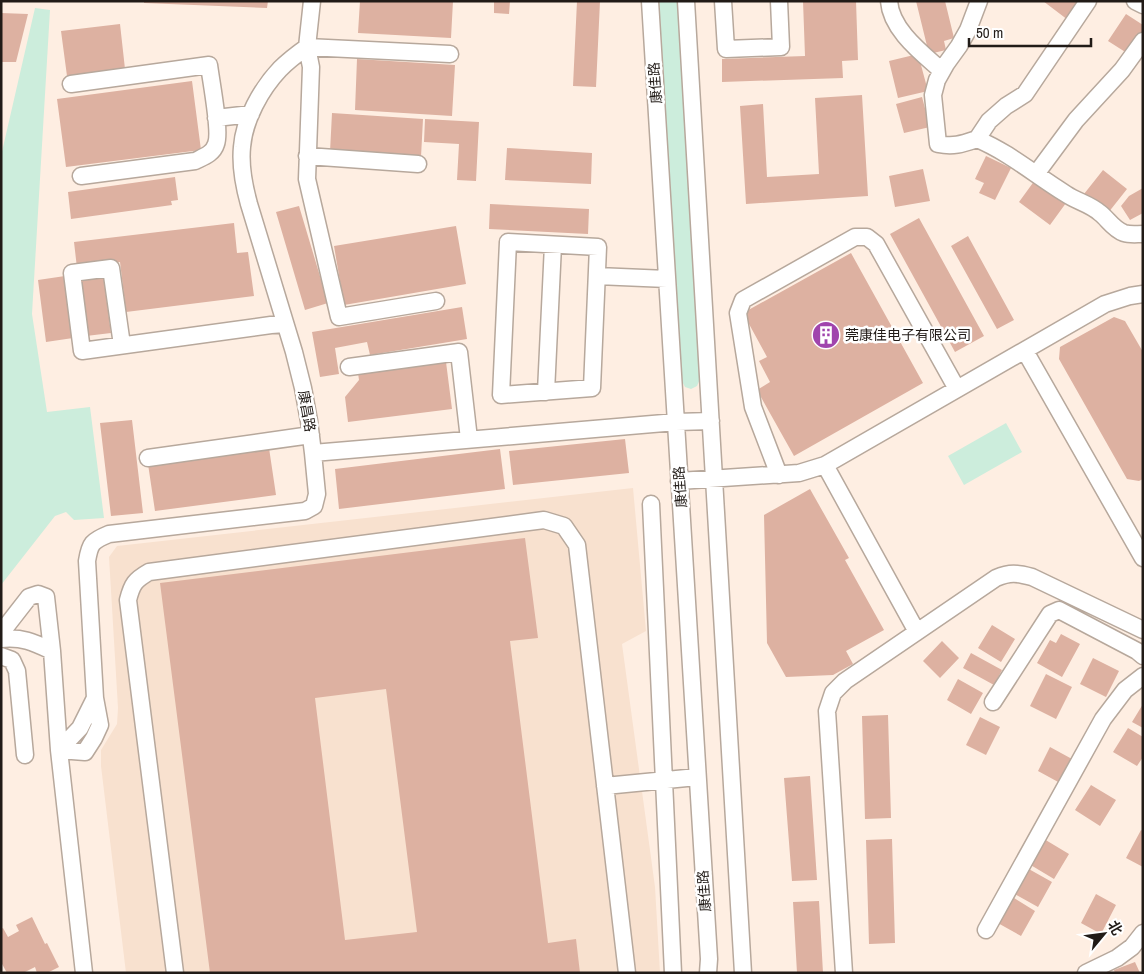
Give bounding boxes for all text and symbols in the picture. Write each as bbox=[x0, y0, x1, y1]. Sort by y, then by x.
scale bar bbox=[969, 15, 1092, 47]
text: 50 m bbox=[976, 22, 1003, 43]
street label: 康佳路 bbox=[645, 61, 665, 105]
building icon: 莞康佳电子有限公司 bbox=[811, 320, 841, 350]
place label: 莞康佳电子有限公司 bbox=[845, 326, 971, 344]
street label: 康昌路 bbox=[294, 389, 320, 433]
street label: 康佳路 bbox=[670, 465, 690, 509]
street label: 康佳路 bbox=[694, 869, 714, 913]
north arrow bbox=[1079, 909, 1129, 959]
text: 北 bbox=[1104, 917, 1127, 938]

